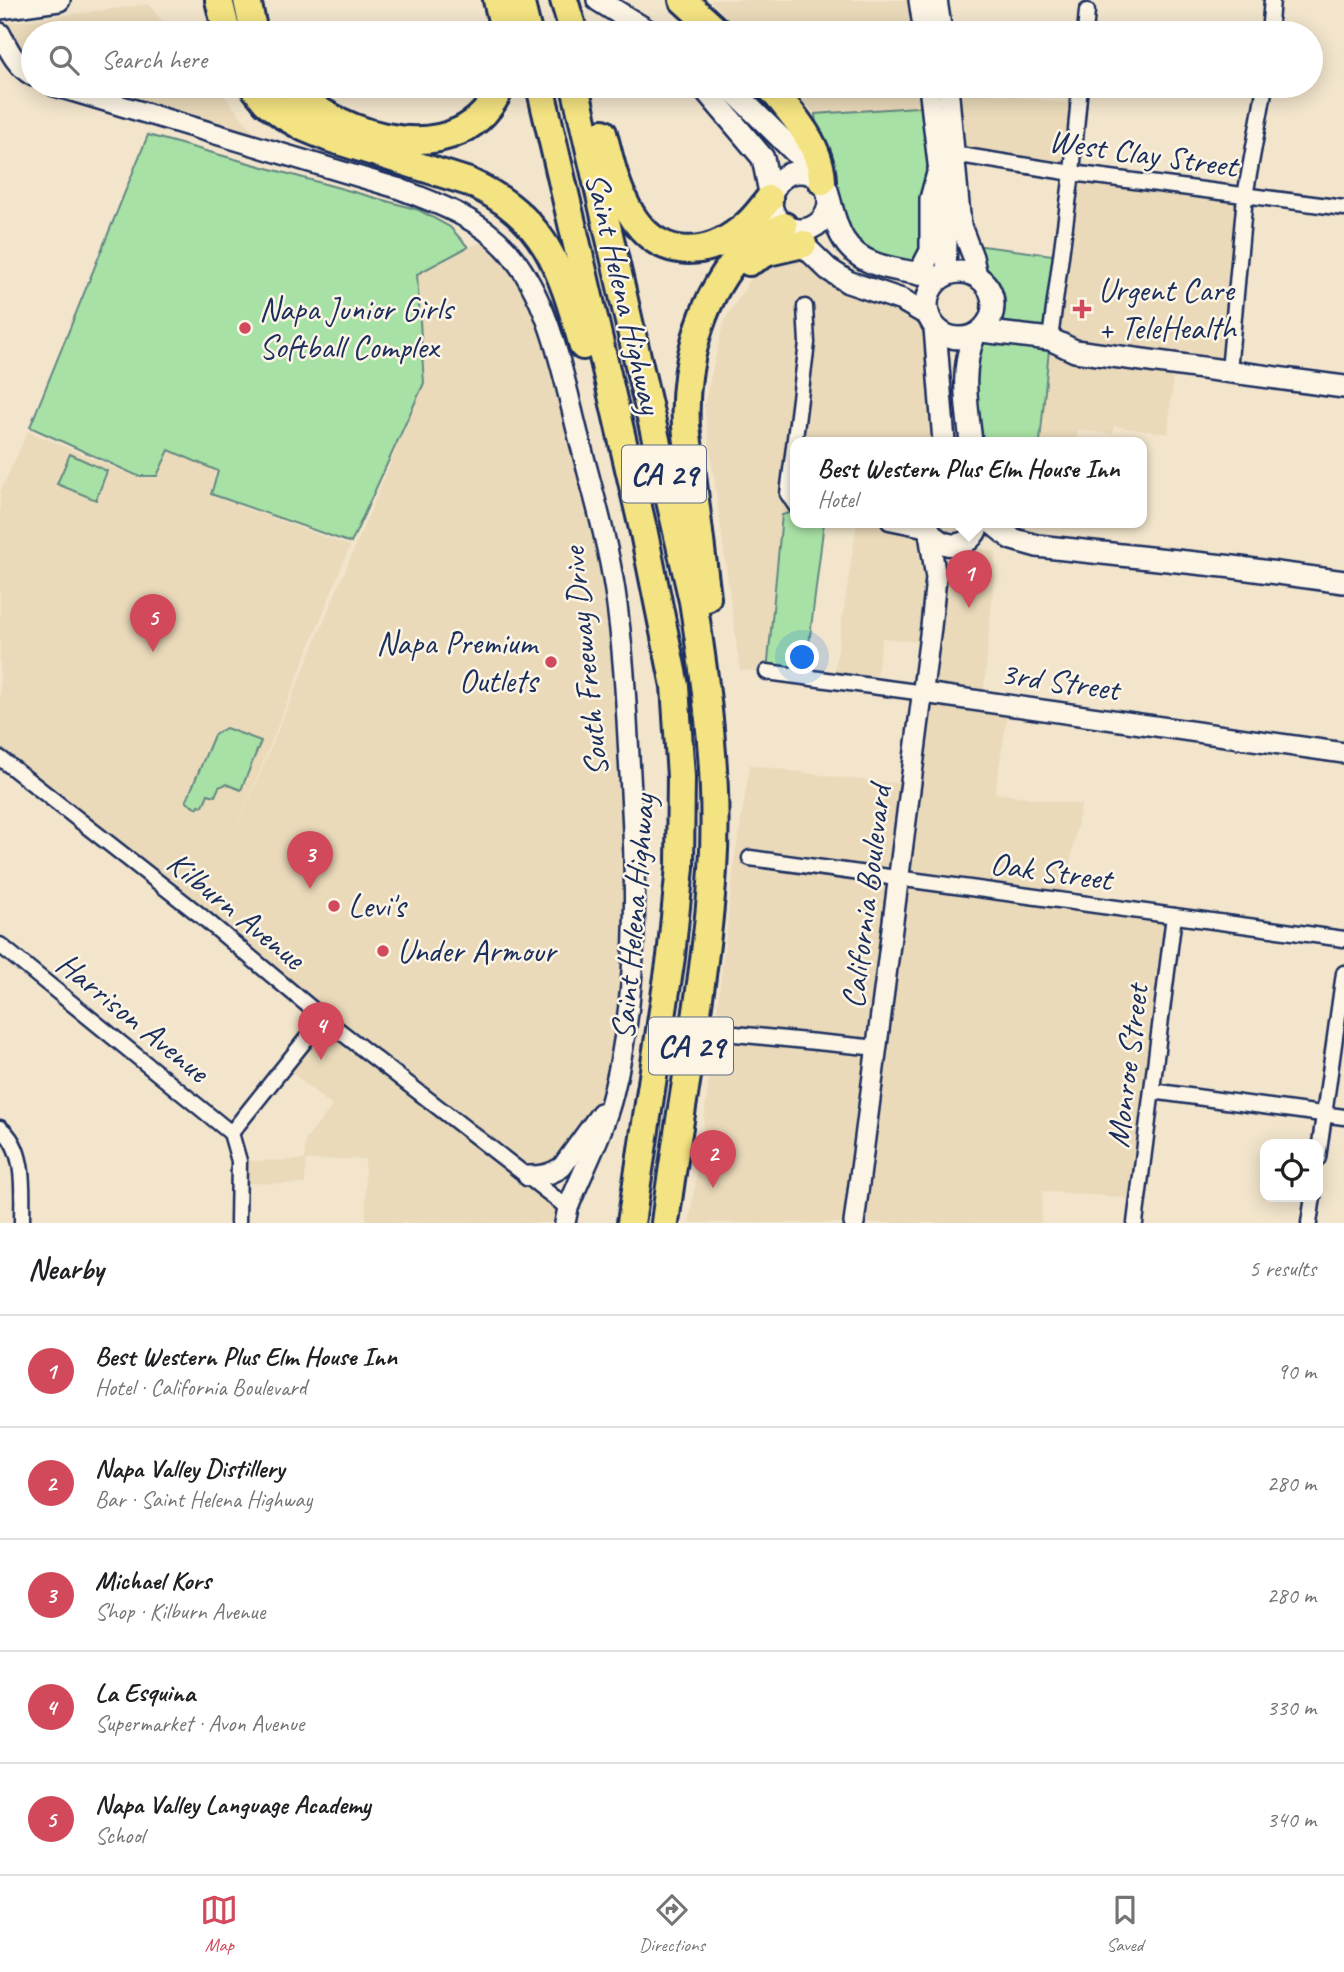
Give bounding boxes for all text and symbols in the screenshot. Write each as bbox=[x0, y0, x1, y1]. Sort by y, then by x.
search box bbox=[21, 21, 1323, 98]
icon: search bbox=[45, 41, 83, 79]
text: Search here bbox=[101, 43, 207, 76]
street label: West Clay Street bbox=[1046, 119, 1243, 187]
street label: Saint Helena Highway bbox=[576, 168, 673, 420]
place label: Urgent Care + TeleHealth bbox=[1098, 269, 1237, 349]
place label: Napa Junior Girls Softball Complex bbox=[259, 288, 455, 368]
marker: Urgent Care + TeleHealth bbox=[1072, 299, 1092, 319]
marker: Napa Junior Girls Softball Complex bbox=[237, 320, 253, 336]
popup bbox=[790, 437, 1147, 528]
road number: CA 29 bbox=[622, 446, 706, 502]
text: Best Western Plus Elm House Inn bbox=[818, 452, 1119, 485]
text: Hotel bbox=[818, 485, 858, 514]
street label: South Freeway Drive bbox=[552, 543, 618, 779]
pin: 1 bbox=[946, 550, 992, 608]
pin: 5 bbox=[130, 594, 176, 652]
place label: Napa Premium Outlets bbox=[376, 622, 540, 702]
your location bbox=[785, 640, 819, 674]
street label: 3rd Street bbox=[998, 652, 1125, 710]
marker: Napa Premium Outlets bbox=[543, 654, 559, 670]
street label: California Boulevard bbox=[832, 778, 901, 1011]
street label: Saint Helena Highway bbox=[601, 790, 665, 1041]
pin: 3 bbox=[287, 831, 333, 889]
street label: Kilburn Avenue bbox=[158, 842, 315, 980]
street label: Oak Street bbox=[988, 842, 1117, 901]
place label: Levi's bbox=[348, 885, 408, 927]
marker: Levi's bbox=[326, 898, 342, 914]
place label: Under Armour bbox=[397, 930, 559, 972]
street label: Harrison Avenue bbox=[48, 943, 220, 1093]
marker: Under Armour bbox=[375, 943, 391, 959]
street label: Monroe Street bbox=[1096, 979, 1158, 1150]
pin: 4 bbox=[298, 1002, 344, 1060]
road number: CA 29 bbox=[649, 1017, 733, 1074]
pin: 2 bbox=[690, 1130, 736, 1188]
map controls bbox=[1260, 1139, 1323, 1202]
button: locate bbox=[1260, 1139, 1323, 1202]
text: Nearby bbox=[28, 1250, 104, 1288]
text: 5 results bbox=[1249, 1254, 1316, 1283]
text: Best Western Plus Elm House Inn bbox=[95, 1340, 397, 1373]
text: 1 bbox=[46, 1357, 56, 1386]
text: 90 m bbox=[1277, 1357, 1316, 1386]
text: Hotel · California Boulevard bbox=[95, 1373, 307, 1402]
text: Napa Valley Distillery bbox=[95, 1452, 285, 1485]
text: 2 bbox=[46, 1469, 56, 1498]
text: 280 m bbox=[1267, 1469, 1316, 1498]
text: Bar · Saint Helena Highway bbox=[95, 1485, 312, 1514]
text: Michael Kors bbox=[95, 1564, 211, 1597]
text: 3 bbox=[46, 1581, 56, 1610]
text: 280 m bbox=[1267, 1581, 1316, 1610]
text: Shop · Kilburn Avenue bbox=[95, 1597, 265, 1626]
text: La Esquina bbox=[95, 1676, 195, 1709]
text: 4 bbox=[46, 1693, 56, 1722]
text: 330 m bbox=[1267, 1693, 1316, 1722]
text: Supermarket · Avon Avenue bbox=[95, 1709, 304, 1738]
text: Napa Valley Language Academy bbox=[95, 1788, 370, 1821]
text: 5 bbox=[46, 1805, 56, 1834]
text: 340 m bbox=[1267, 1805, 1316, 1834]
text: School bbox=[95, 1821, 144, 1850]
tab: Map bbox=[200, 1891, 238, 1957]
tab: Directions bbox=[639, 1891, 705, 1957]
tab: Saved bbox=[1106, 1891, 1144, 1957]

